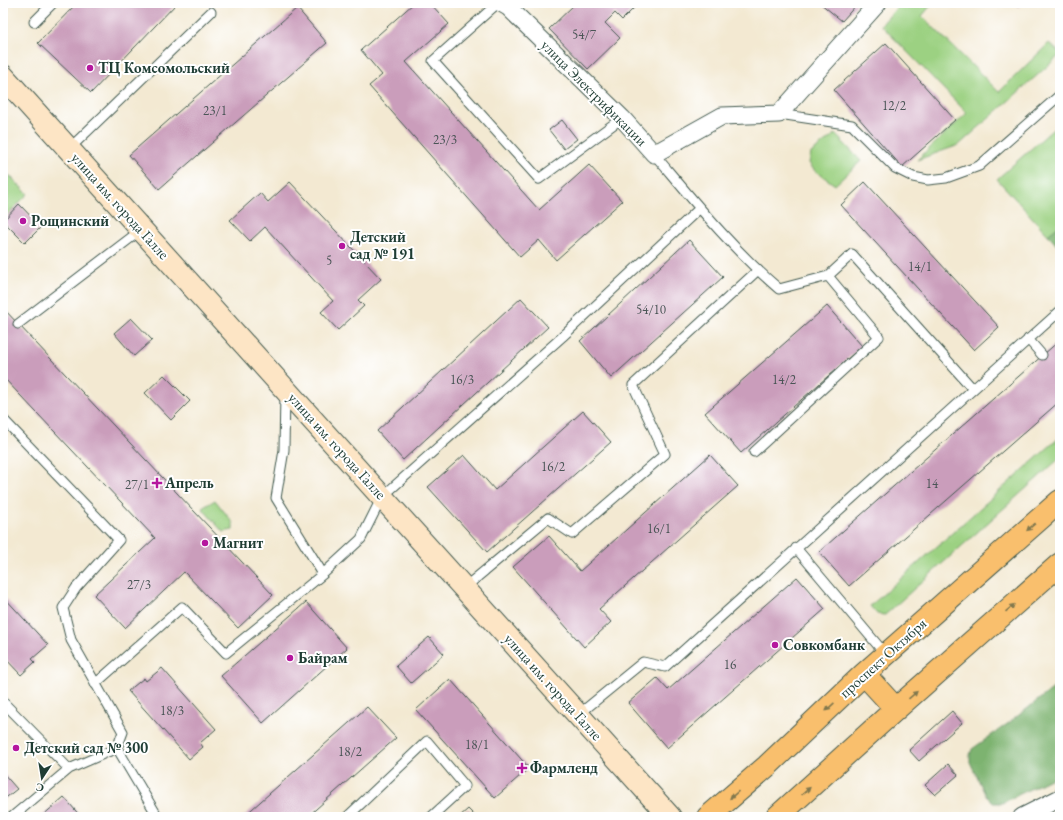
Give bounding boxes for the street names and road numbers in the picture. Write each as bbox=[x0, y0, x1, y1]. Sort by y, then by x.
street label: улица Электрификации bbox=[537, 35, 652, 150]
street label: улица им. города Галле bbox=[67, 148, 174, 263]
street label: улица им. города Галле bbox=[284, 388, 391, 503]
street label: проспект Октября bbox=[835, 613, 930, 702]
street label: улица им. города Галле bbox=[500, 629, 607, 744]

